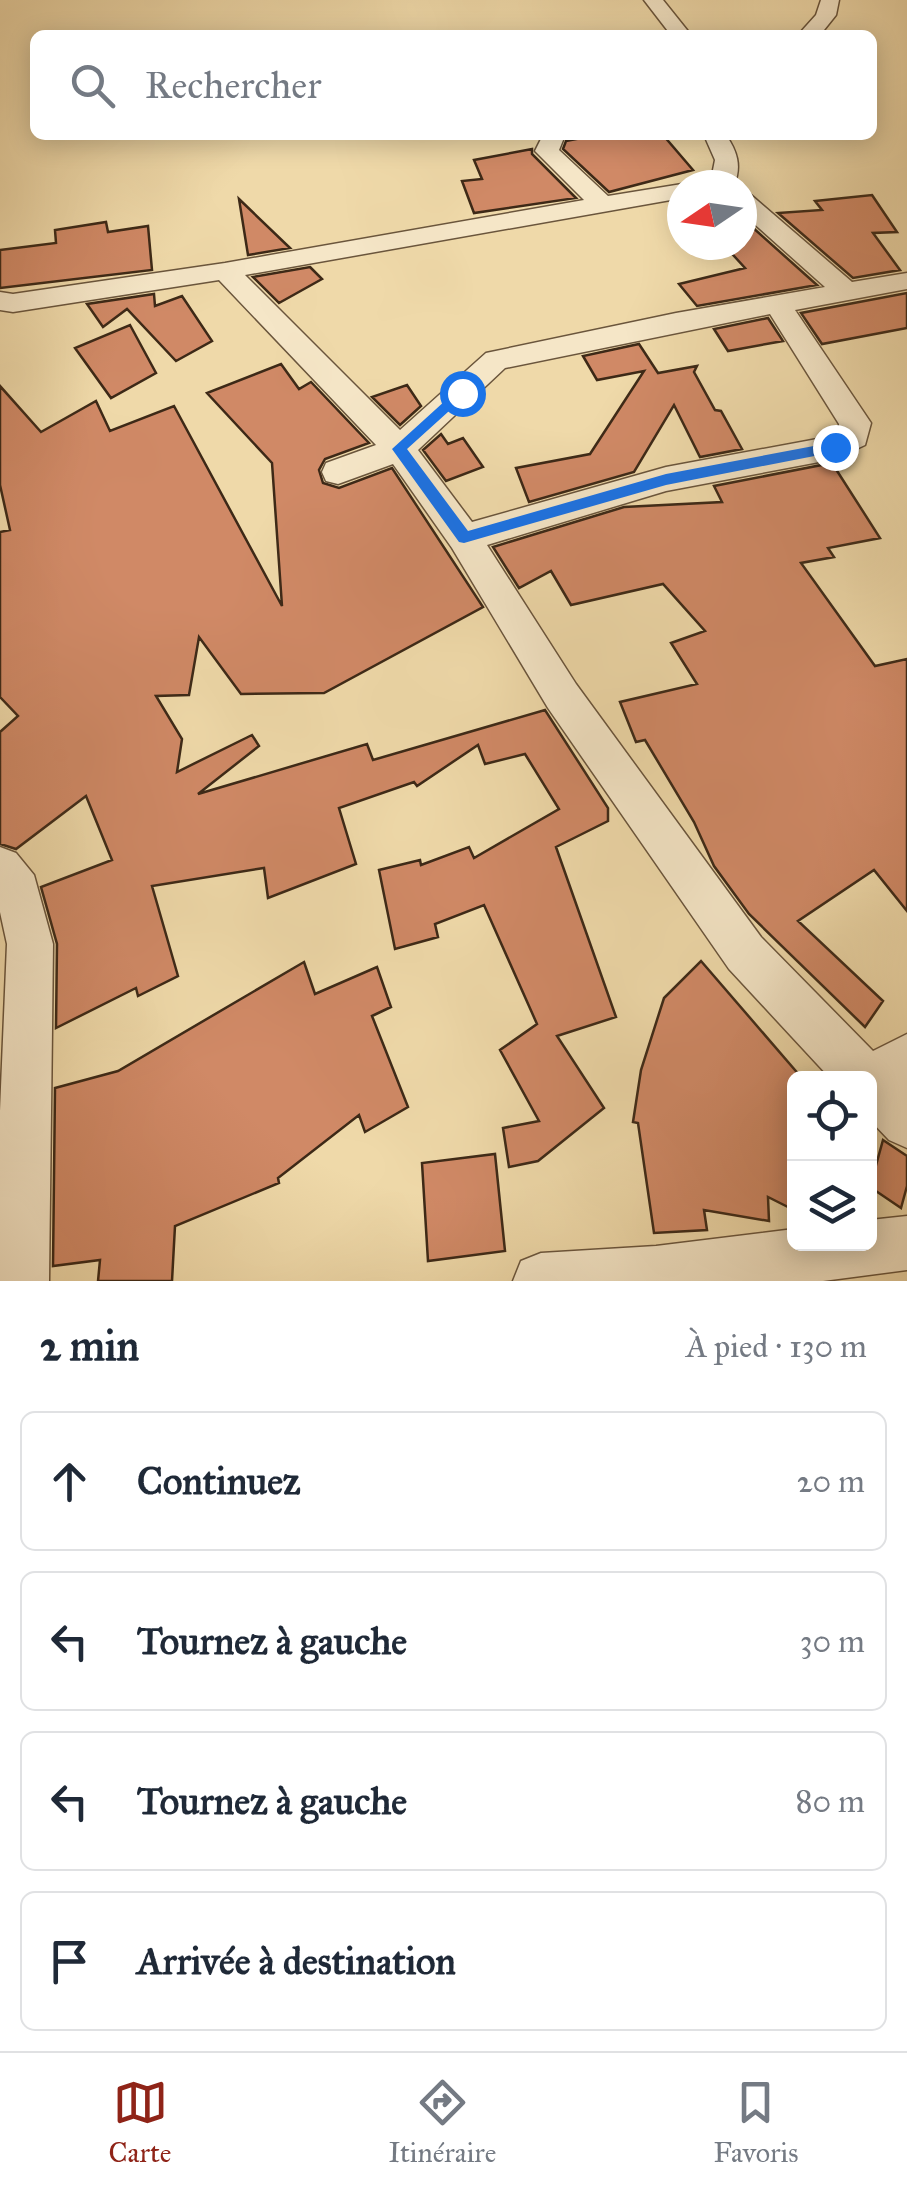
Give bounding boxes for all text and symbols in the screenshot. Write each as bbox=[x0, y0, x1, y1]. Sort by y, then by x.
search box bbox=[30, 30, 877, 140]
icon: search bbox=[65, 58, 120, 113]
text: Rechercher bbox=[145, 62, 321, 108]
north arrow bbox=[667, 170, 757, 260]
route start bbox=[440, 371, 486, 417]
route end bbox=[813, 425, 859, 471]
map controls bbox=[787, 1071, 877, 1251]
button: locate bbox=[787, 1071, 877, 1161]
button: layers bbox=[787, 1161, 877, 1251]
text: 2 min bbox=[40, 1320, 139, 1372]
text: À pied · 130 m bbox=[686, 1327, 867, 1366]
icon: ahead bbox=[42, 1454, 97, 1509]
text: Continuez bbox=[137, 1458, 301, 1504]
text: 20 m bbox=[797, 1462, 865, 1501]
icon: left bbox=[42, 1614, 97, 1669]
text: Tournez à gauche bbox=[137, 1618, 407, 1664]
text: 30 m bbox=[800, 1622, 865, 1661]
icon: left bbox=[42, 1774, 97, 1829]
text: Tournez à gauche bbox=[137, 1778, 407, 1824]
text: 80 m bbox=[796, 1782, 865, 1821]
icon: arrive bbox=[42, 1934, 97, 1989]
text: Arrivée à destination bbox=[137, 1938, 456, 1984]
tab: Carte bbox=[109, 2075, 172, 2170]
tab: Itinéraire bbox=[389, 2075, 496, 2170]
tab: Favoris bbox=[713, 2075, 798, 2170]

